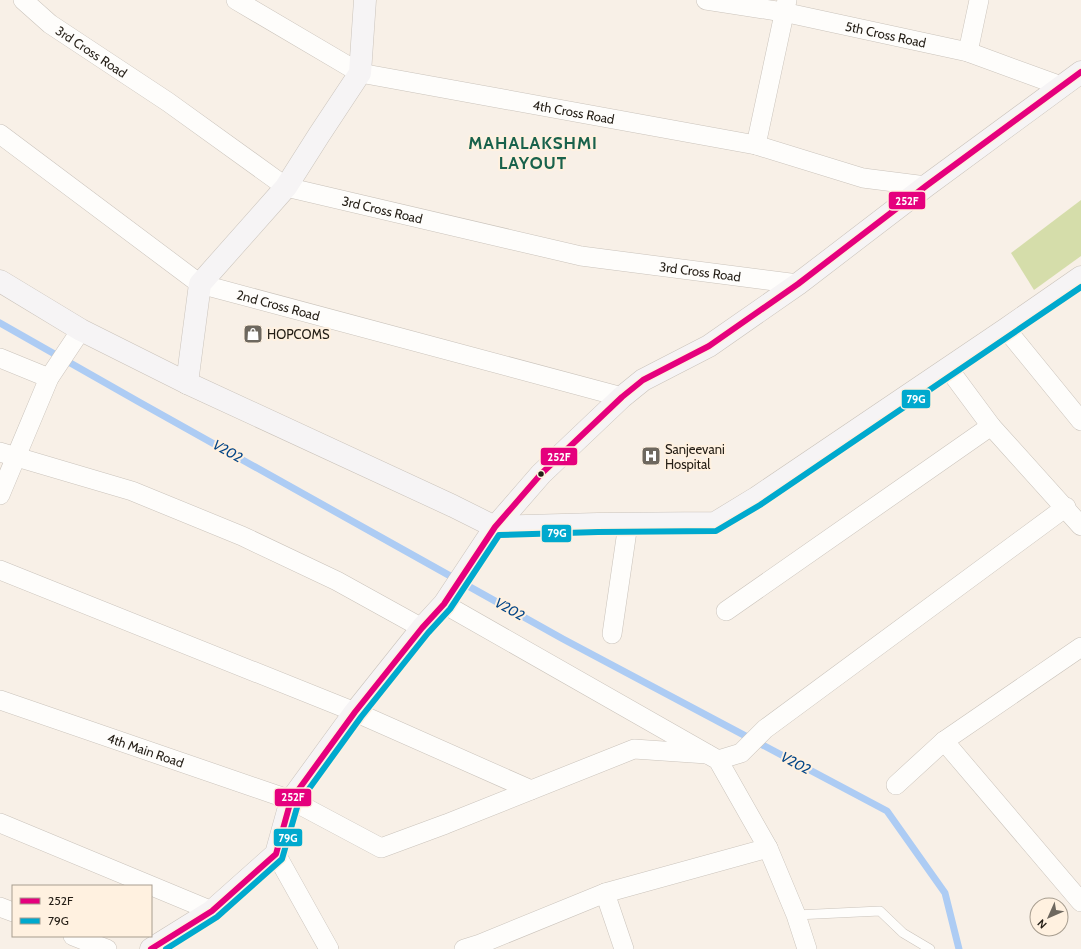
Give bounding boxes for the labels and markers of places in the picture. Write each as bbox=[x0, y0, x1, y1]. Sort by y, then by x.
shop icon: HOPCOMS bbox=[242, 323, 264, 345]
place label: HOPCOMS bbox=[267, 326, 330, 342]
place label: Sanjeevani Hospital bbox=[665, 441, 725, 472]
hospital icon: Sanjeevani Hospital bbox=[640, 445, 662, 467]
unlabelled marker bbox=[536, 469, 546, 479]

